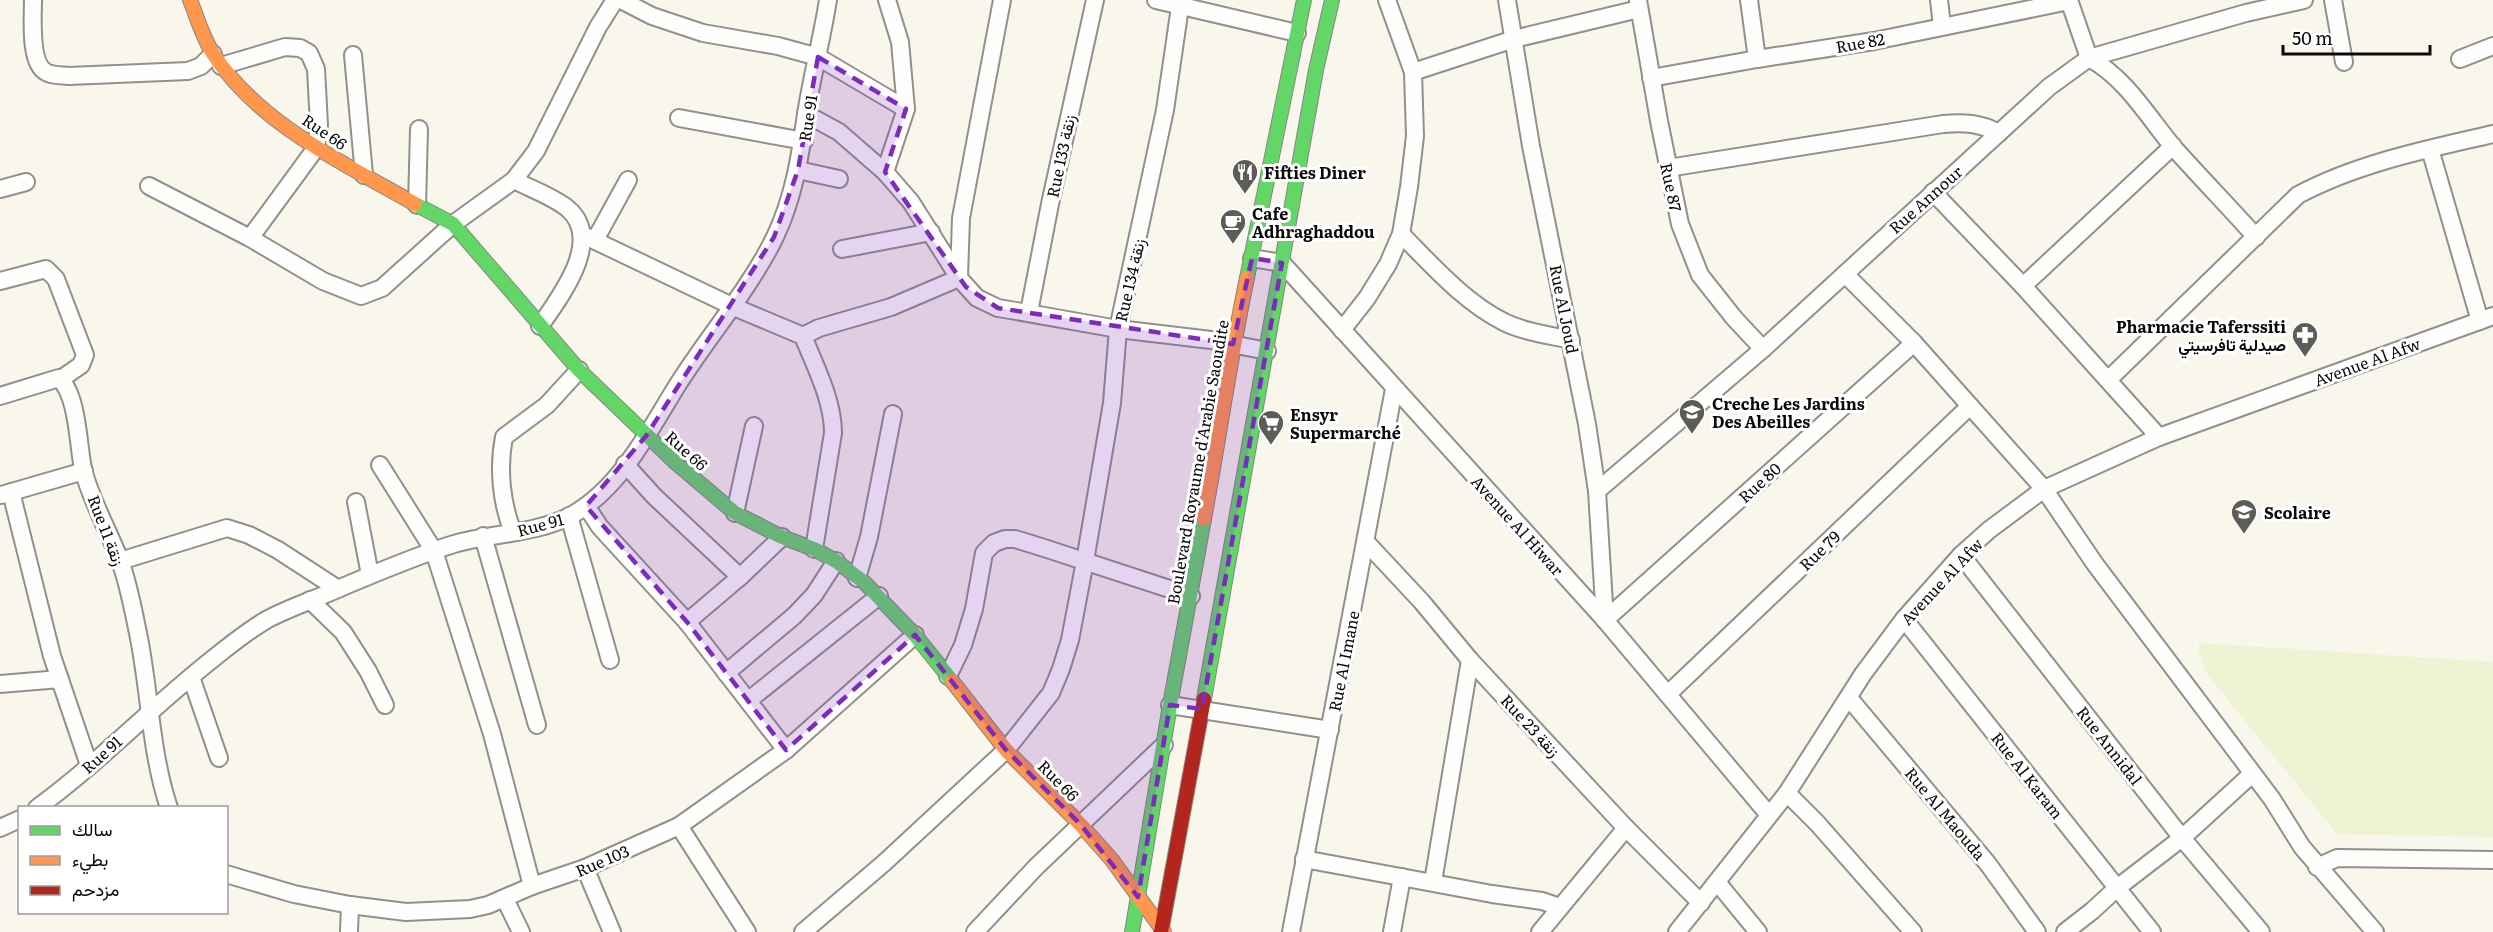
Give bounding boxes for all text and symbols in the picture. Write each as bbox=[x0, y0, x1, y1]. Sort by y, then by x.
scale bar bbox=[2283, 18, 2430, 56]
text: 50 m bbox=[2292, 24, 2333, 51]
street label: Rue 82 bbox=[1834, 26, 1886, 58]
street label: Rue 91 bbox=[791, 92, 823, 143]
street label: Rue 66 bbox=[298, 107, 353, 155]
street label: Rue 133 زنقة bbox=[1039, 112, 1081, 200]
restaurant icon: Fifties Diner bbox=[1230, 157, 1260, 195]
street label: Rue Annour bbox=[1883, 159, 1967, 239]
place label: Fifties Diner bbox=[1264, 160, 1366, 184]
street label: Rue 87 bbox=[1655, 160, 1689, 214]
place label: Cafe Adhraghaddou bbox=[1252, 201, 1375, 243]
cafe icon: Cafe Adhraghaddou bbox=[1218, 207, 1248, 245]
street label: Rue 134 زنقة bbox=[1108, 236, 1150, 324]
street label: Rue Al Joud bbox=[1545, 262, 1585, 356]
place label: Pharmacie Taferssiti صيدلية تافرسيتي bbox=[2116, 314, 2286, 359]
street label: Boulevard Royaume d'Arabie Saoudite bbox=[1160, 318, 1234, 606]
pharmacy icon: Pharmacie Taferssiti صيدلية تافرسيتي bbox=[2290, 320, 2320, 358]
street label: Avenue Al Afw bbox=[2311, 331, 2424, 391]
place label: Creche Les Jardins Des Abeilles bbox=[1712, 391, 1865, 433]
school or university icon: Creche Les Jardins Des Abeilles bbox=[1677, 397, 1707, 435]
place label: Ensyr Supermarché bbox=[1290, 402, 1401, 444]
supermarket icon: Ensyr Supermarché bbox=[1256, 408, 1286, 446]
street label: Rue 66 bbox=[660, 424, 714, 476]
street label: Rue 80 bbox=[1732, 456, 1786, 508]
street label: Avenue Al Hiwar bbox=[1466, 470, 1570, 581]
street label: Rue 11 زنقة bbox=[83, 491, 131, 569]
school or university icon: Scolaire bbox=[2229, 497, 2259, 535]
place label: Scolaire bbox=[2264, 500, 2331, 524]
street label: Rue 91 bbox=[514, 506, 566, 542]
street label: Rue 79 bbox=[1793, 524, 1845, 576]
street label: Avenue Al Afw bbox=[1894, 532, 1988, 630]
street label: Rue Al Imane bbox=[1321, 609, 1365, 713]
street label: Rue 23 زنقة bbox=[1496, 688, 1566, 762]
street label: Rue Annidal bbox=[2072, 701, 2148, 789]
street label: Rue Al Karam bbox=[1986, 726, 2070, 824]
street label: Rue 91 bbox=[75, 729, 127, 779]
street label: Rue 66 bbox=[1033, 754, 1085, 806]
street label: Rue Al Maouda bbox=[1900, 761, 1992, 865]
legend bbox=[18, 806, 228, 914]
text: سالك bbox=[72, 815, 112, 842]
street label: Rue 103 bbox=[571, 838, 633, 882]
text: بطيء bbox=[72, 845, 108, 875]
text: مزدحم bbox=[72, 875, 119, 902]

